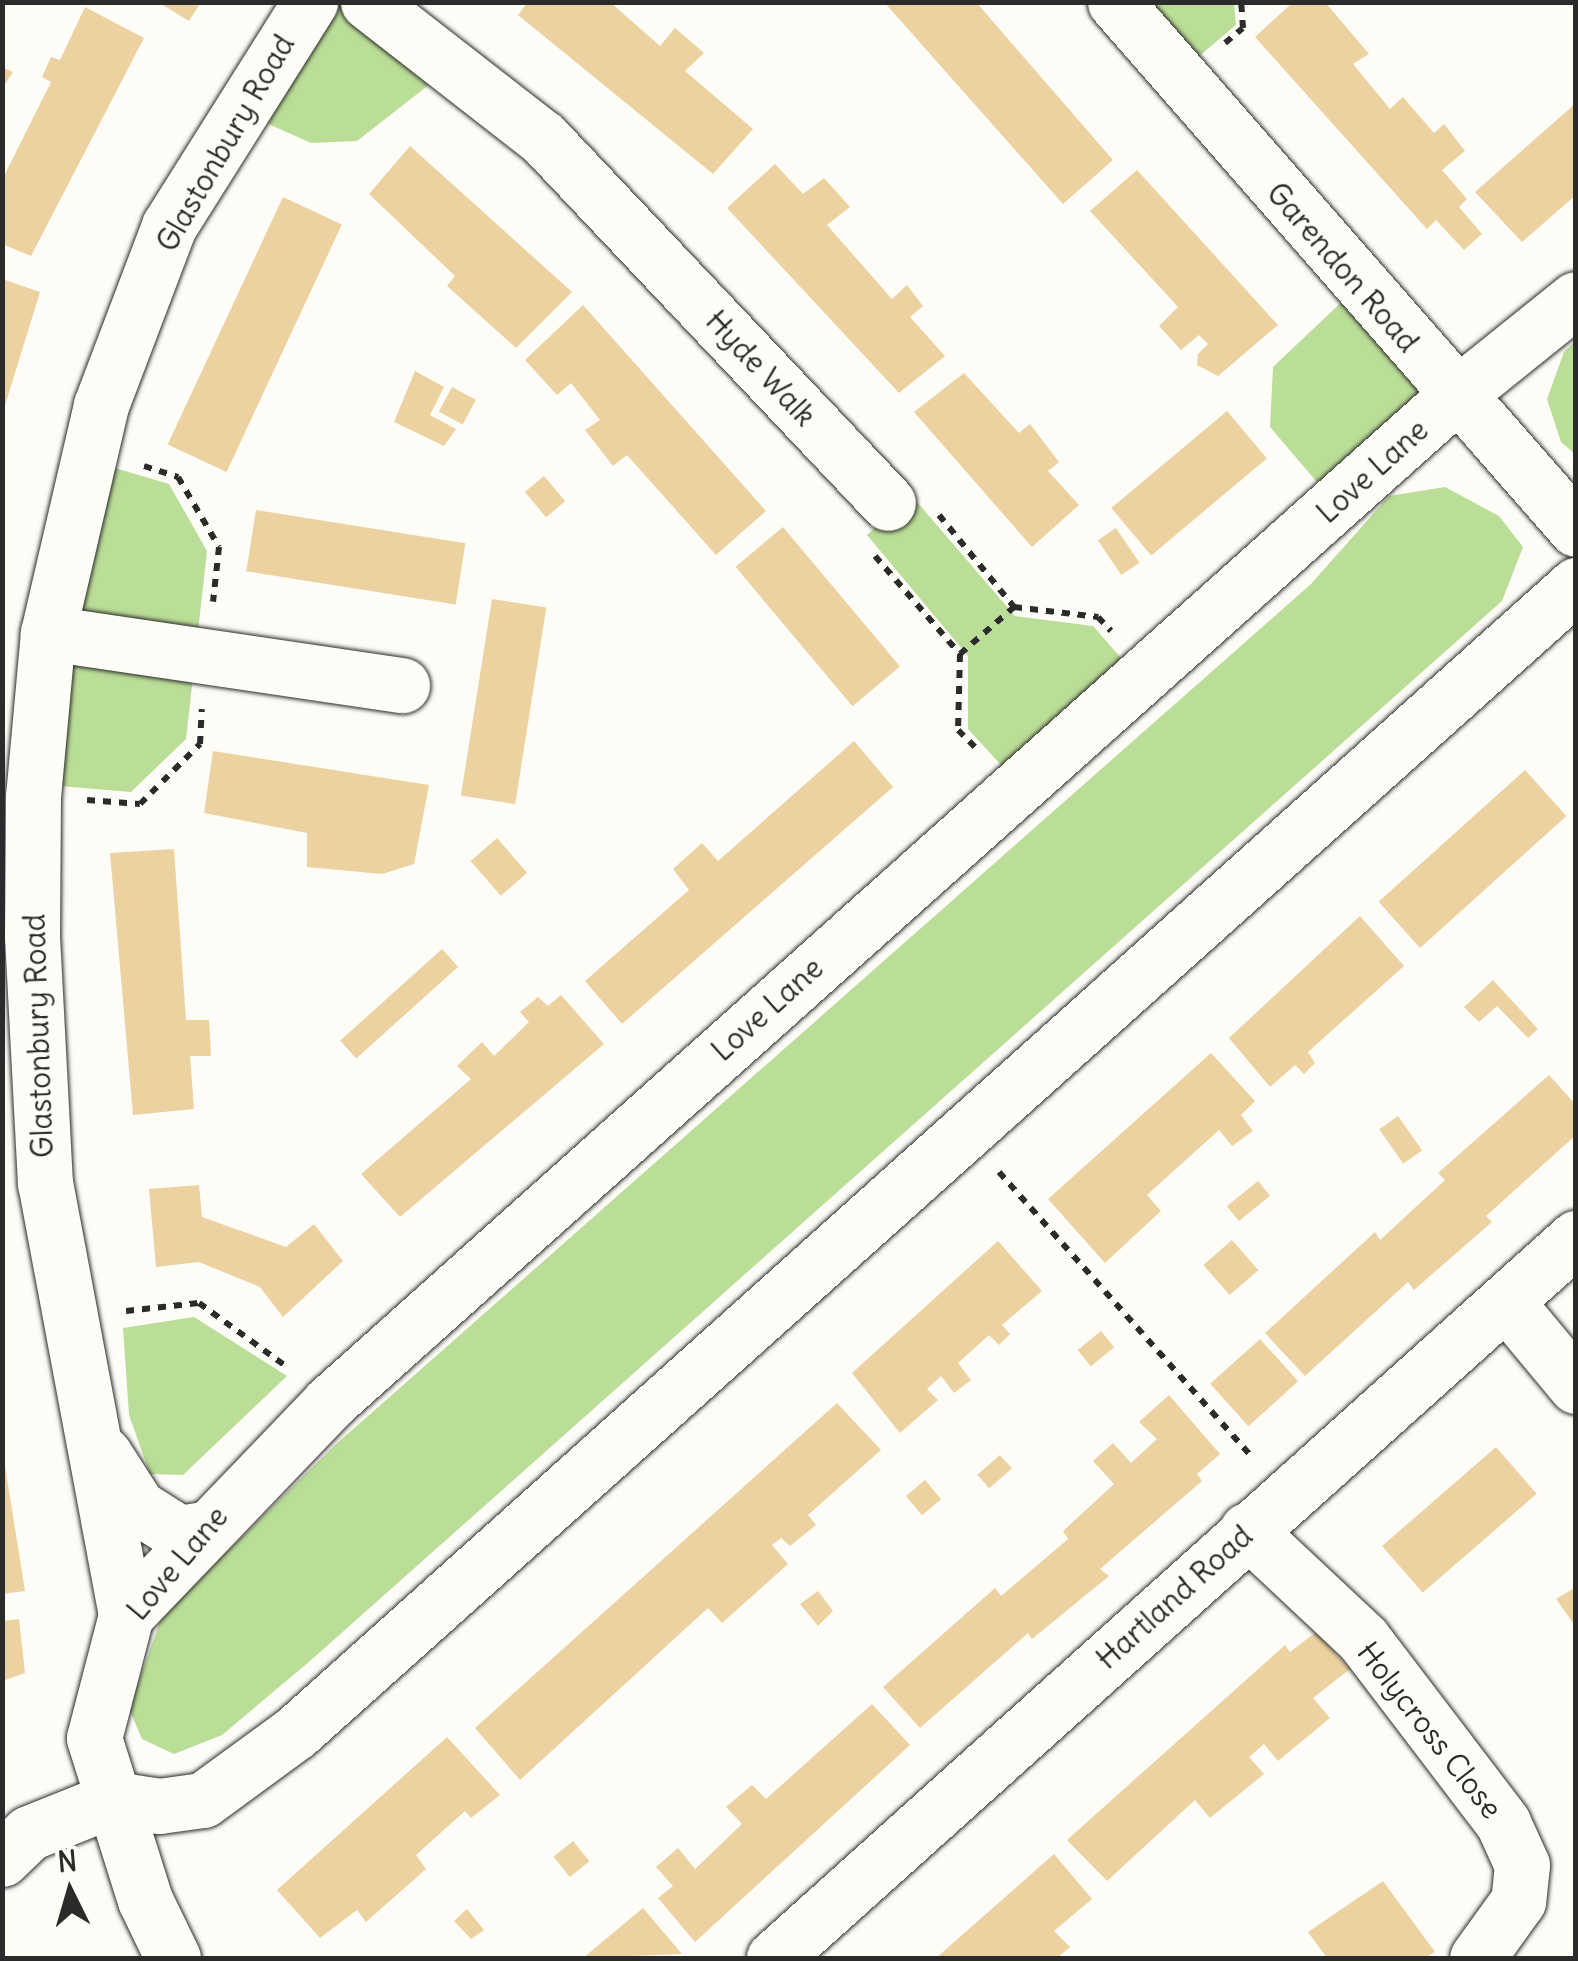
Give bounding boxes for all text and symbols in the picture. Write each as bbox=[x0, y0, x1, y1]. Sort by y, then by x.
street label: Glastonbury Road bbox=[148, 28, 302, 258]
street label: Garendon Road bbox=[1260, 175, 1426, 359]
street label: Hyde Walk bbox=[698, 303, 824, 433]
street label: Love Lane bbox=[1309, 412, 1435, 530]
street label: Glastonbury Road bbox=[16, 913, 60, 1159]
street label: Love Lane bbox=[704, 950, 830, 1068]
street label: Love Lane bbox=[119, 1499, 235, 1627]
street label: Hartland Road bbox=[1089, 1518, 1259, 1676]
street label: Holycross Close bbox=[1350, 1635, 1510, 1825]
north arrow bbox=[20, 1841, 120, 1941]
text: N bbox=[56, 1842, 79, 1880]

